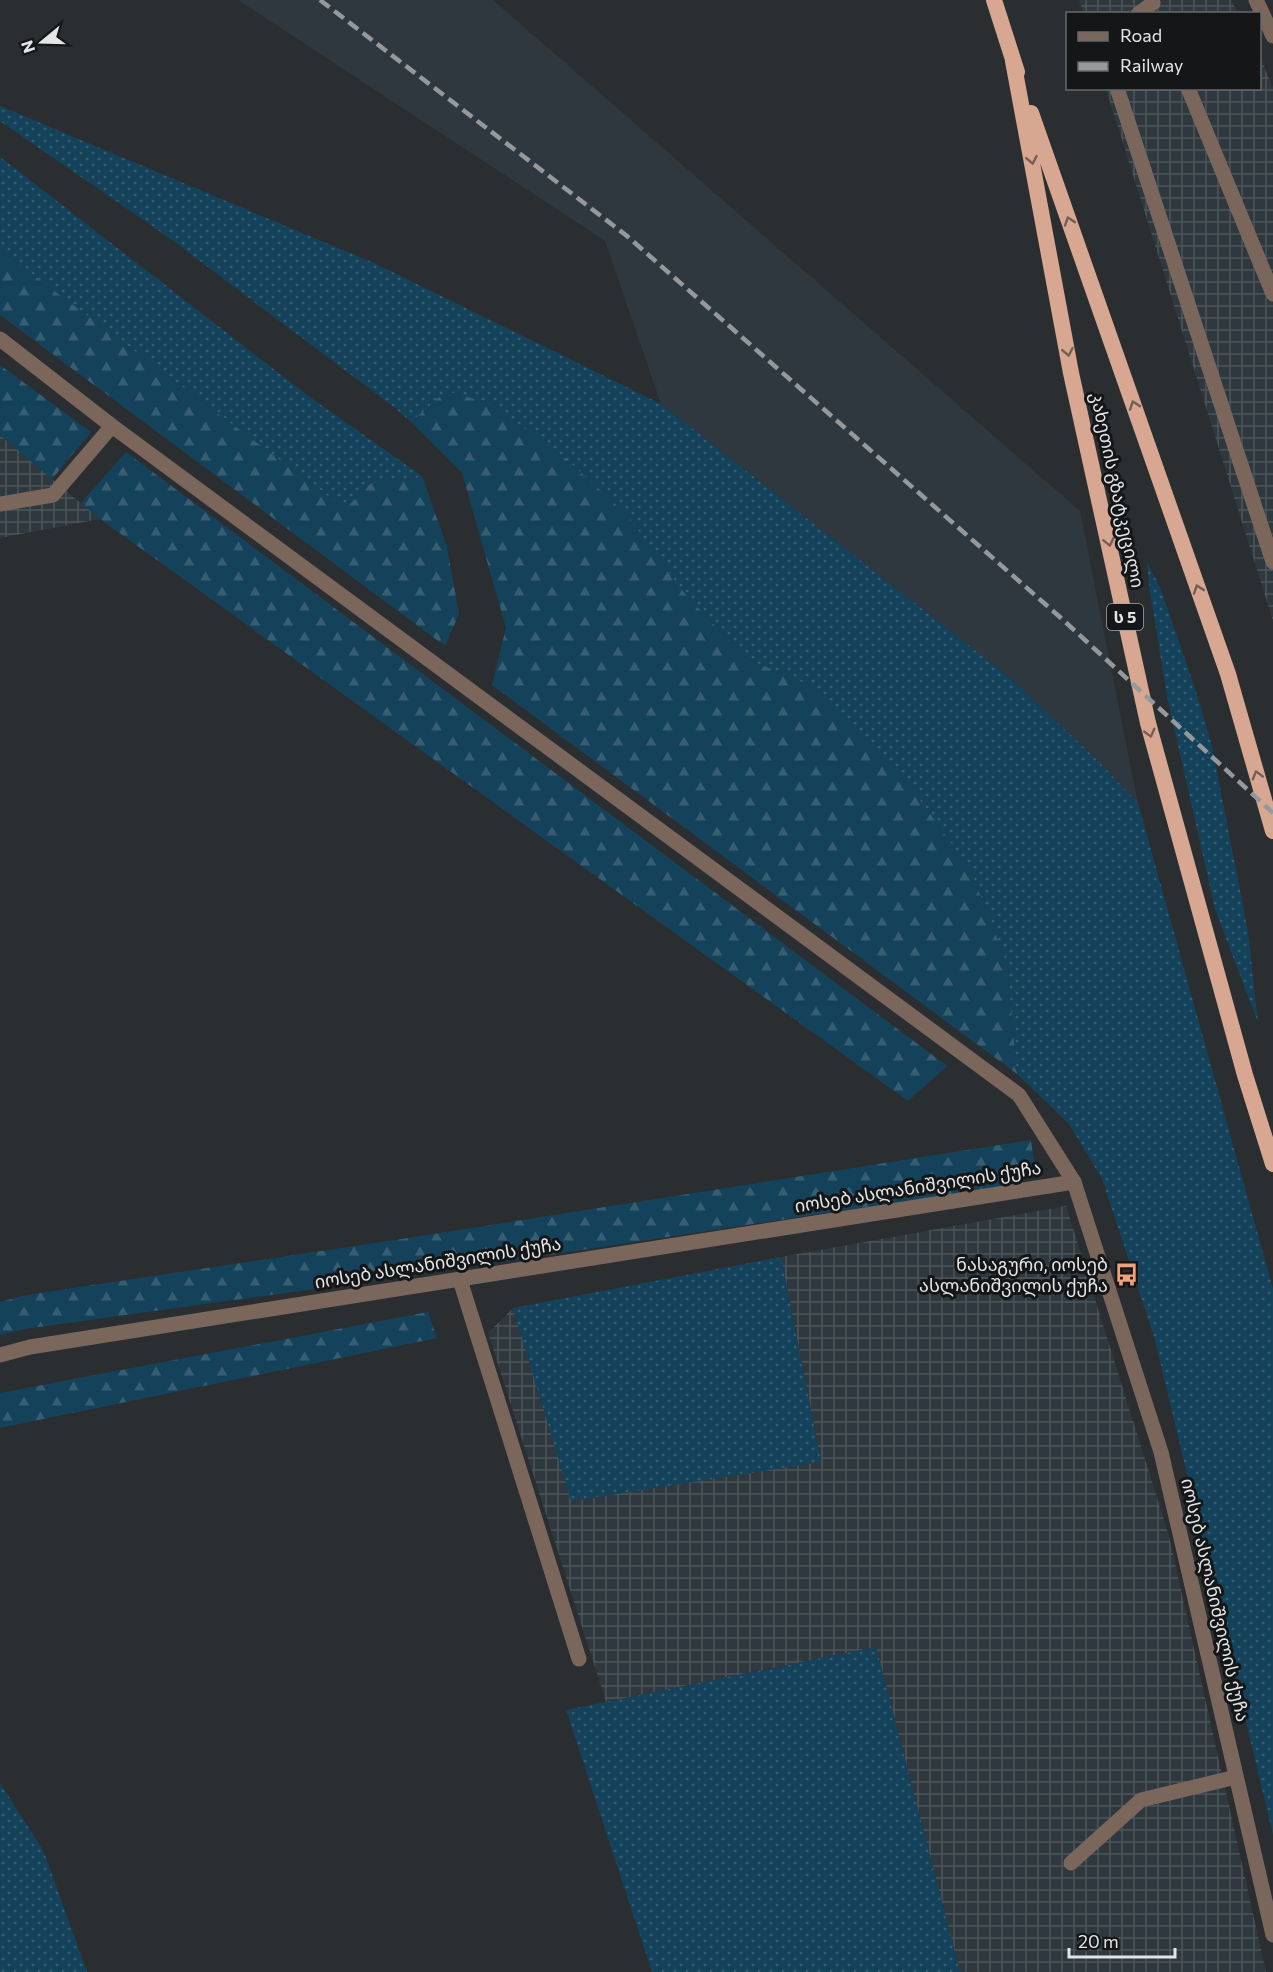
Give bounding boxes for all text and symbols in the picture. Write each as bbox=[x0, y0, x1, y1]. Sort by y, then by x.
north arrow bbox=[12, 12, 72, 72]
legend bbox=[1066, 12, 1261, 90]
text: Road bbox=[1120, 24, 1162, 46]
text: N bbox=[16, 38, 38, 56]
text: Railway bbox=[1120, 54, 1183, 76]
one-way arrow bbox=[1025, 155, 1038, 165]
one-way arrow bbox=[1064, 216, 1077, 227]
one-way arrow bbox=[1061, 347, 1073, 357]
street label: კახეთის გზატკეცილი bbox=[1085, 390, 1149, 590]
one-way arrow bbox=[1129, 400, 1142, 411]
one-way arrow bbox=[1102, 537, 1115, 547]
one-way arrow bbox=[1193, 584, 1206, 595]
road number: ს 5 bbox=[1107, 604, 1143, 630]
one-way arrow bbox=[1143, 728, 1156, 738]
one-way arrow bbox=[1252, 770, 1264, 781]
street label: იოსებ ასლანიშვილის ქუჩა bbox=[793, 1156, 1043, 1217]
street label: იოსებ ასლანიშვილის ქუჩა bbox=[313, 1232, 563, 1293]
place label: ნასაგური, იოსებ ასლანიშვილის ქუჩა bbox=[919, 1253, 1108, 1297]
bus stop icon: ნასაგური, იოსებ ასლანიშვილის ქუჩა bbox=[1113, 1262, 1139, 1288]
street label: იოსებ ასლანიშვილის ქუჩა bbox=[1176, 1476, 1255, 1724]
scale bar bbox=[1069, 1921, 1176, 1959]
text: 20 m bbox=[1078, 1930, 1119, 1952]

